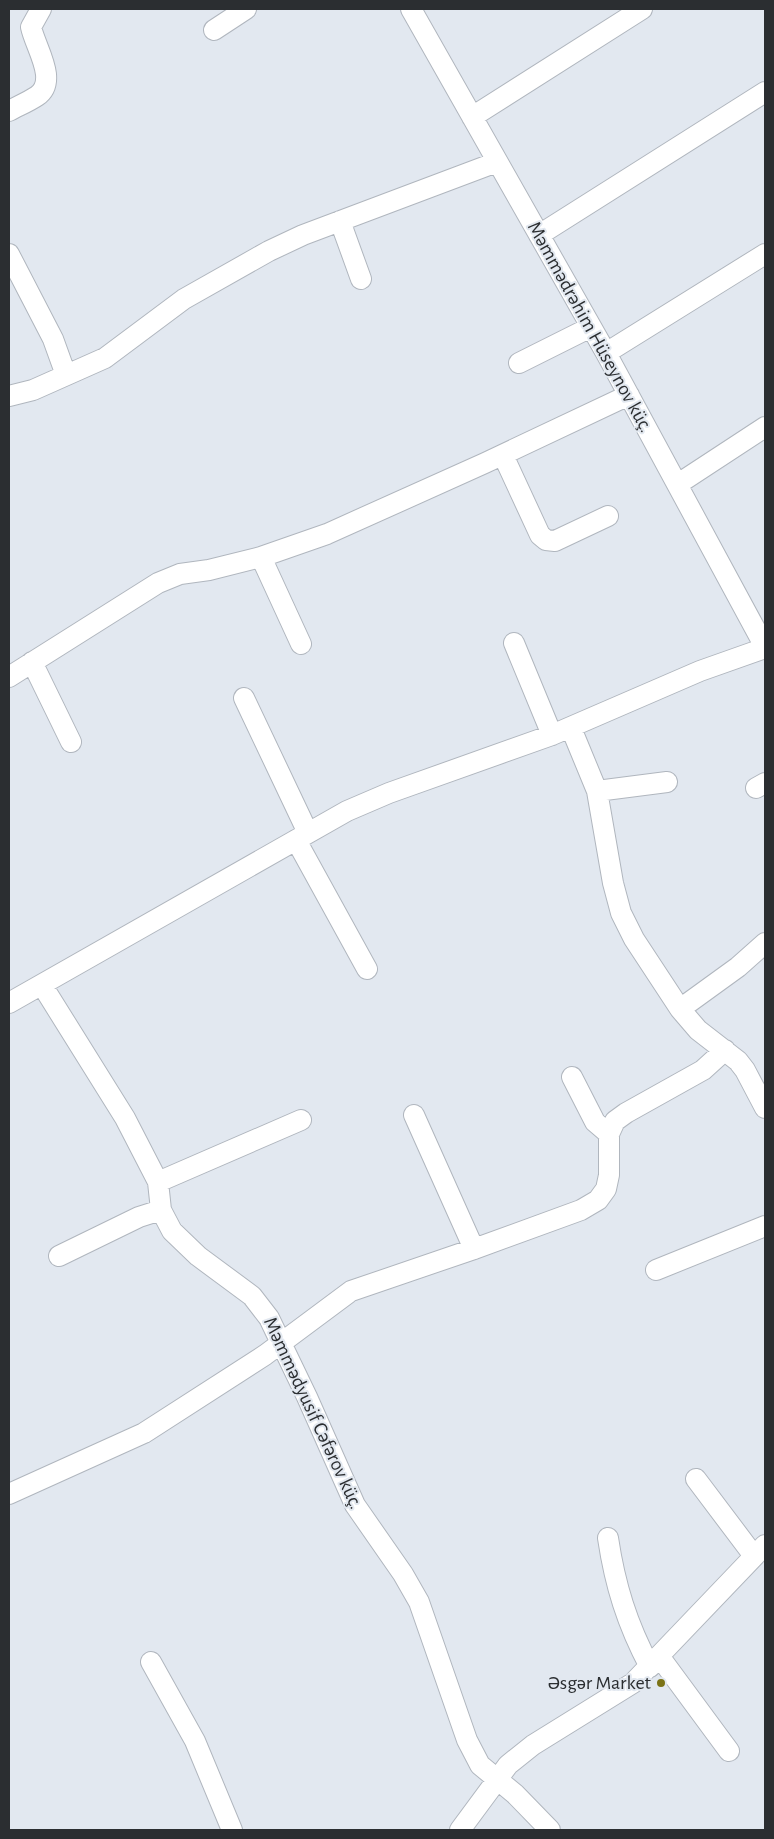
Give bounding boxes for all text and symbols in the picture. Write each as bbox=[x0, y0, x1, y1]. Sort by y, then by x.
street label: Məmmədrəhim Hüseynov küç. bbox=[524, 218, 656, 436]
street label: Məmmədyusif Cəfərov küç. bbox=[260, 1314, 366, 1512]
place label: Əsgər Market bbox=[547, 1673, 652, 1693]
marker: Əsgər Market bbox=[655, 1677, 667, 1689]

